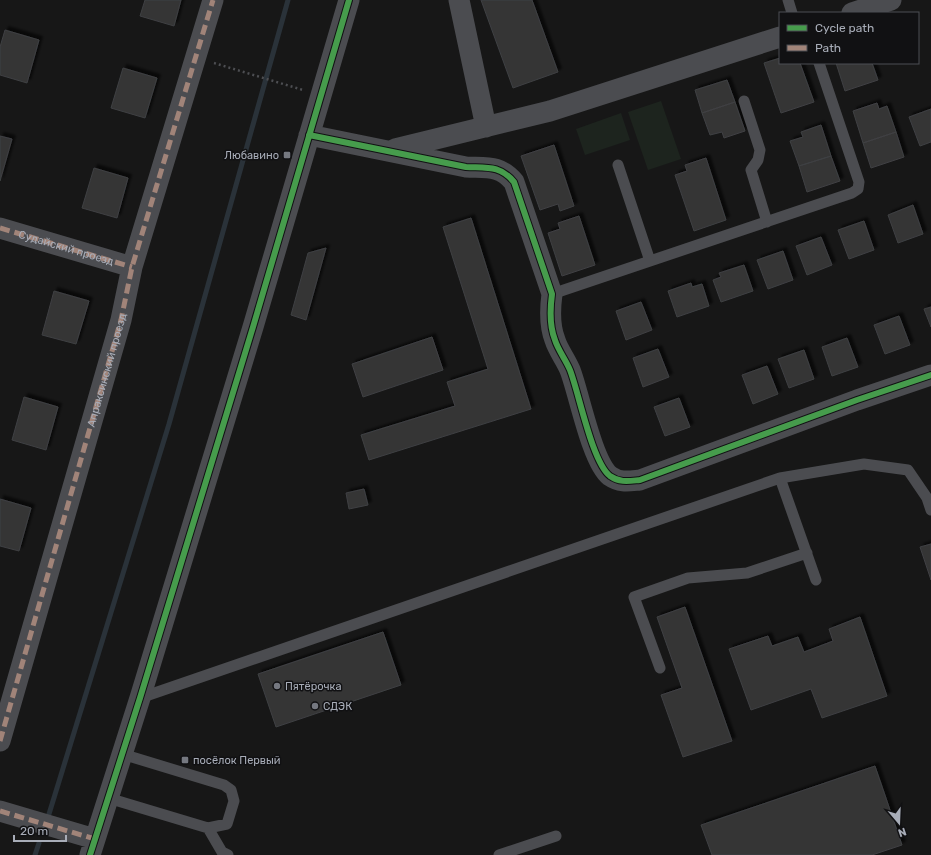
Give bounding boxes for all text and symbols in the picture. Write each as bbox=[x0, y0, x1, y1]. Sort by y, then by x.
legend bbox=[779, 12, 919, 64]
text: Cycle path bbox=[815, 21, 874, 35]
text: Path bbox=[815, 41, 841, 55]
place label: Любавино bbox=[224, 149, 279, 162]
marker: Любавино bbox=[282, 150, 292, 160]
street label: Судайский проезд bbox=[17, 228, 116, 268]
street label: Апраксинский проезд bbox=[85, 312, 129, 428]
place label: Пятёрочка bbox=[285, 680, 342, 693]
marker: Пятёрочка bbox=[272, 681, 282, 691]
place label: СДЭК bbox=[323, 700, 352, 713]
marker: СДЭК bbox=[310, 701, 320, 711]
place label: посёлок Первый bbox=[193, 754, 281, 767]
marker: посёлок Первый bbox=[180, 755, 190, 765]
north arrow bbox=[879, 803, 919, 843]
scale bar bbox=[14, 817, 66, 843]
text: 20 m bbox=[20, 824, 48, 838]
text: N bbox=[896, 825, 908, 839]

